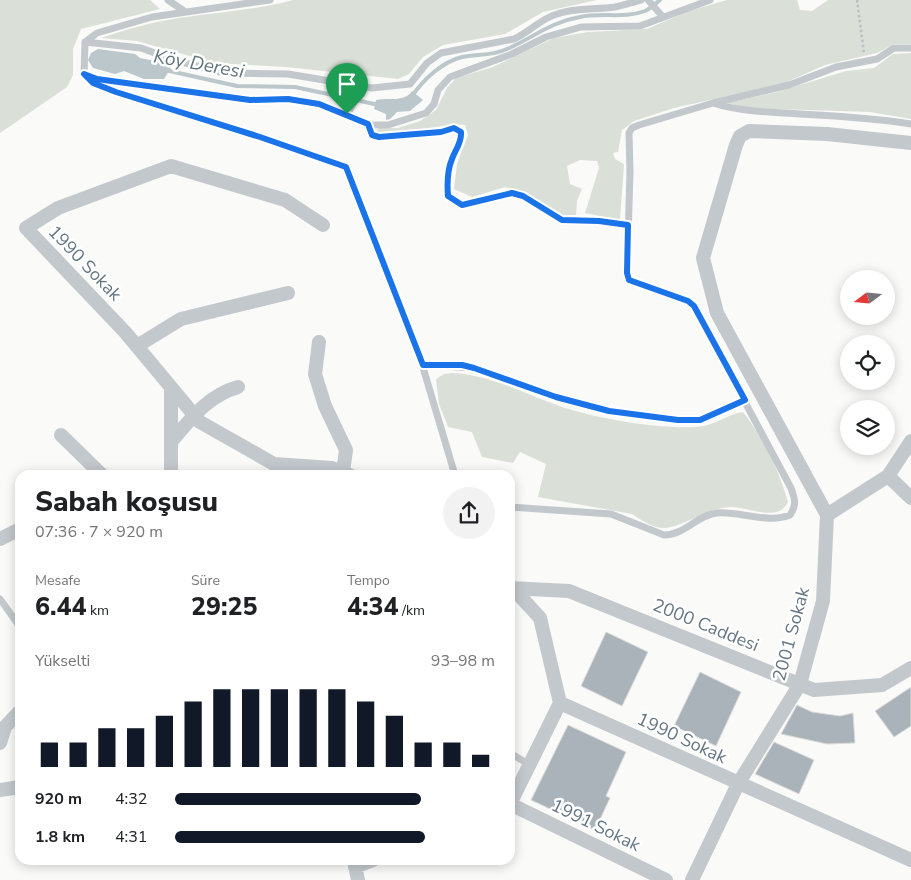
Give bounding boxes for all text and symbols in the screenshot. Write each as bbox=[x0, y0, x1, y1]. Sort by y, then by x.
water label: Köy Deresi bbox=[152, 43, 247, 85]
pin bbox=[326, 63, 368, 114]
icon: arrive bbox=[333, 70, 361, 98]
street label: 1990 Sokak bbox=[43, 220, 128, 307]
north arrow bbox=[840, 270, 895, 325]
map controls bbox=[840, 270, 895, 455]
button: locate bbox=[840, 335, 895, 390]
button: layers bbox=[840, 400, 895, 455]
text: Sabah koşusu bbox=[35, 483, 218, 521]
button: share bbox=[443, 487, 495, 539]
text: 07:36 · 7 × 920 m bbox=[35, 521, 163, 543]
text: Mesafe bbox=[35, 571, 81, 590]
text: Süre bbox=[191, 571, 220, 590]
text: Tempo bbox=[347, 571, 390, 590]
street label: 2001 Sokak bbox=[767, 583, 815, 684]
text: 6.44 bbox=[35, 590, 87, 624]
text: 29:25 bbox=[191, 590, 258, 624]
text: 4:34 bbox=[347, 590, 399, 624]
street label: 2000 Caddesi bbox=[649, 593, 763, 657]
text: km bbox=[87, 601, 109, 620]
text: /km bbox=[399, 601, 425, 620]
text: Yükselti bbox=[35, 650, 90, 672]
text: 93–98 m bbox=[431, 650, 495, 672]
street label: 1990 Sokak bbox=[633, 707, 732, 770]
text: 920 m bbox=[35, 788, 82, 810]
text: 4:32 bbox=[115, 788, 147, 810]
street label: 1991 Sokak bbox=[547, 793, 645, 857]
text: 1.8 km bbox=[35, 826, 85, 848]
text: 4:31 bbox=[115, 826, 147, 848]

